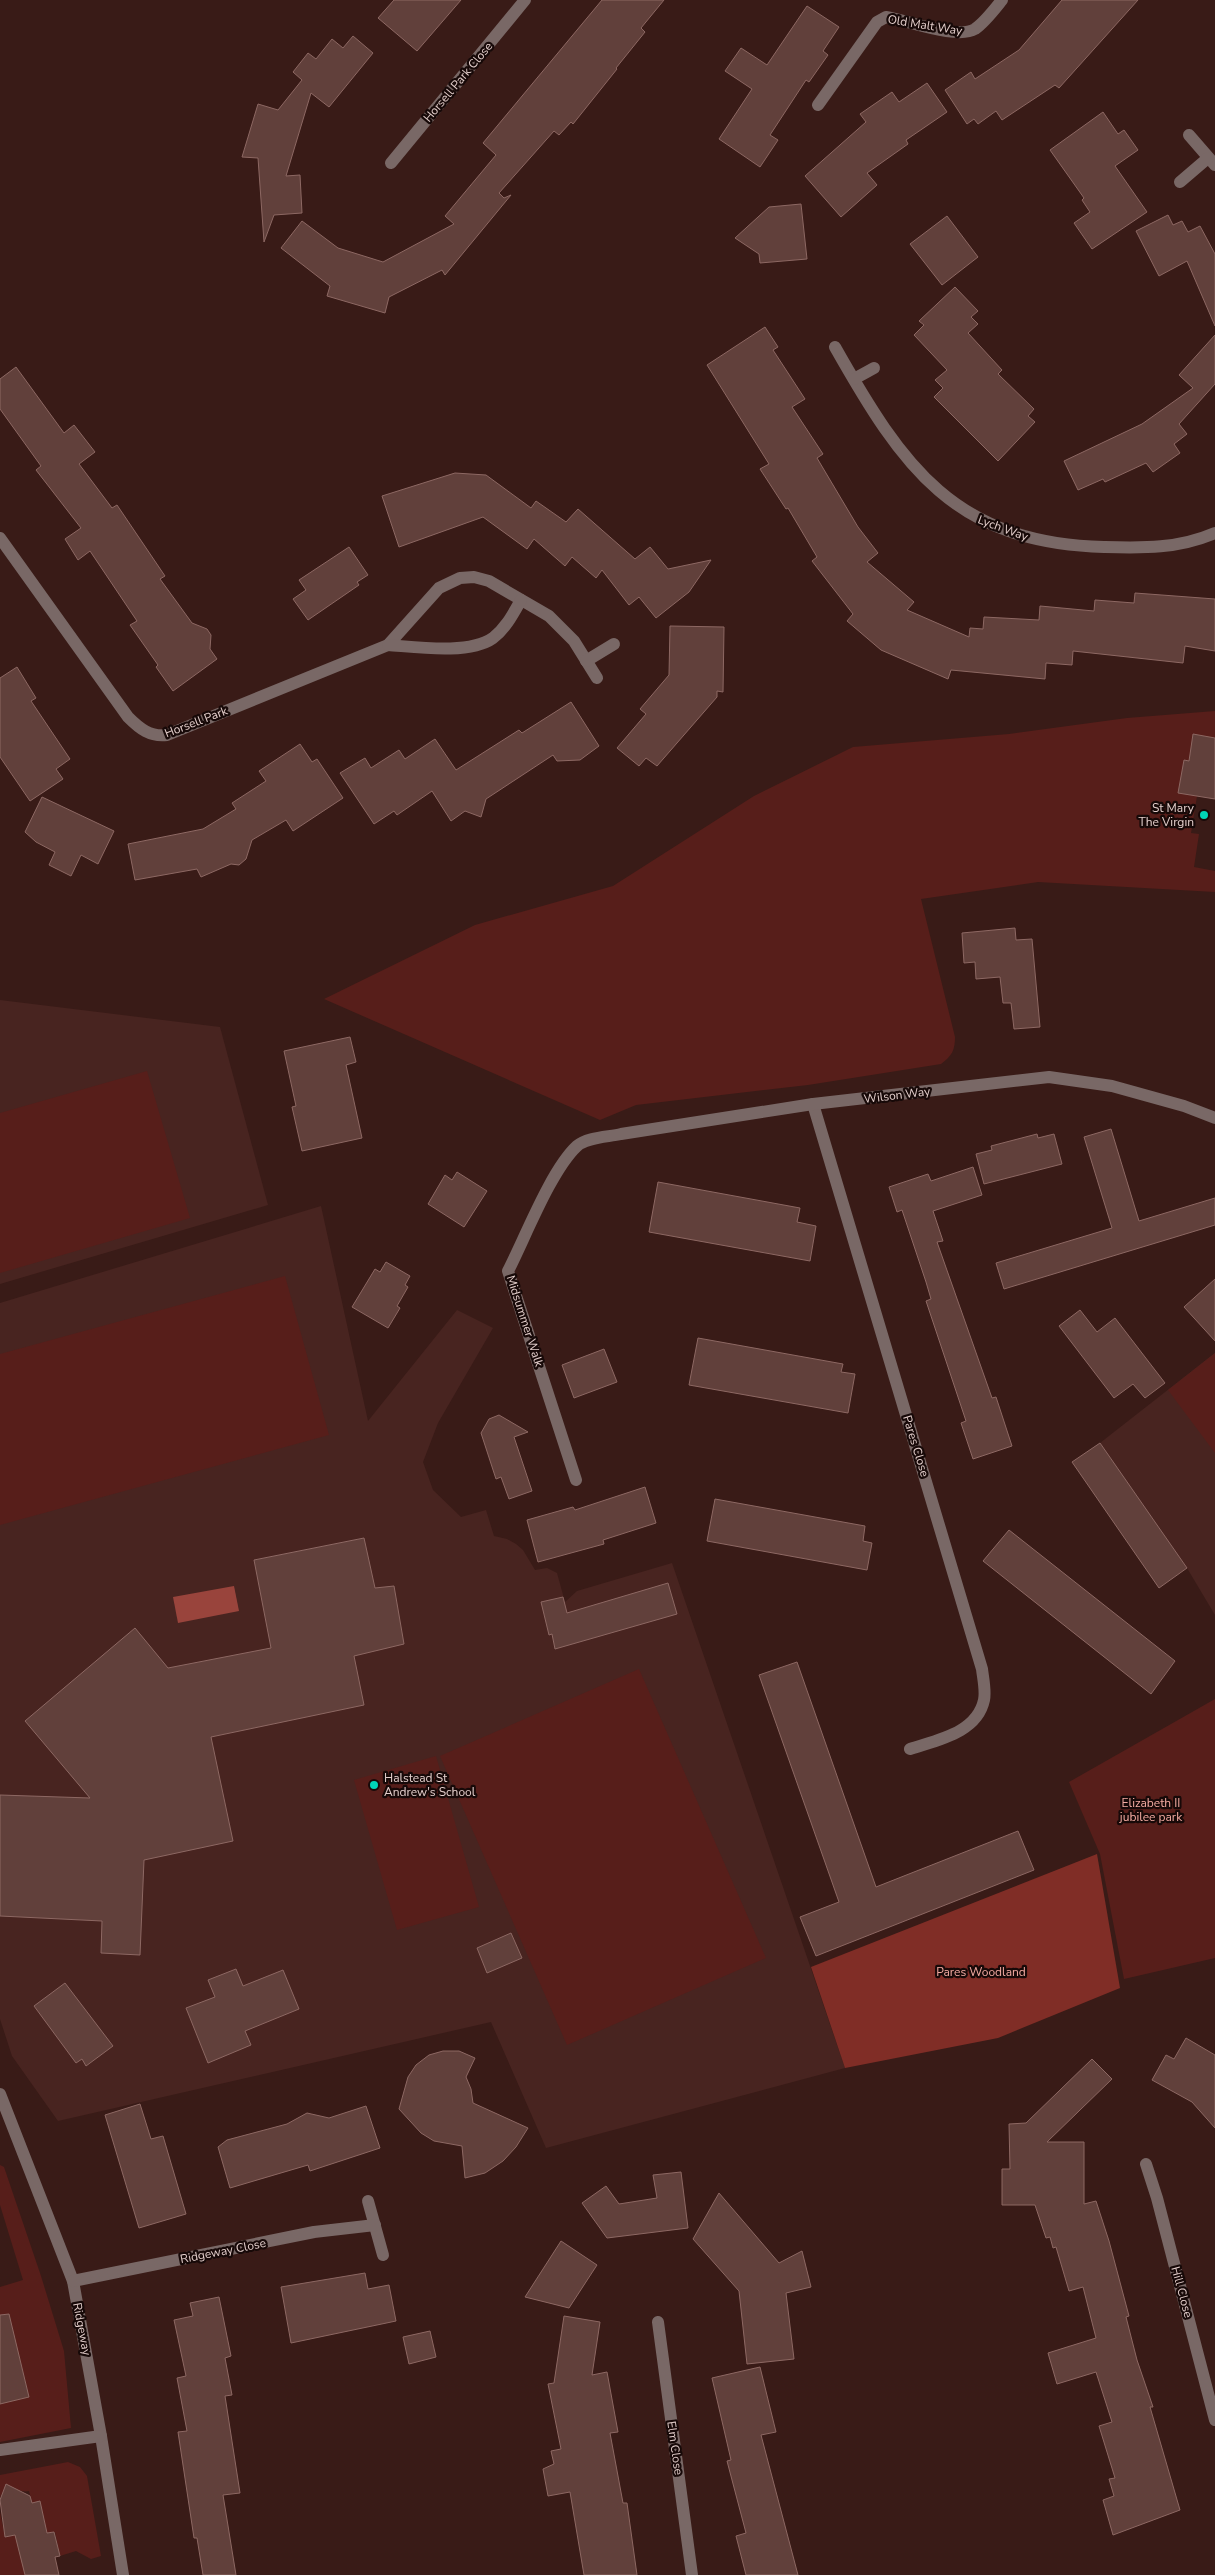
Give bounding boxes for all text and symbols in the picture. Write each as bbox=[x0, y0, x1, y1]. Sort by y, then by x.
street label: Old Malt Way bbox=[887, 11, 964, 39]
street label: Horsell Park Close bbox=[420, 39, 496, 125]
street label: Lych Way bbox=[976, 511, 1031, 545]
street label: Horsell Park bbox=[162, 702, 231, 741]
place label: St Mary The Virgin bbox=[1139, 800, 1195, 830]
marker: St Mary The Virgin bbox=[1198, 809, 1210, 821]
street label: Wilson Way bbox=[863, 1083, 932, 1107]
street label: Midsummer Walk bbox=[503, 1273, 548, 1370]
street label: Pares Close bbox=[899, 1413, 933, 1479]
place label: Halstead St Andrew's School bbox=[384, 1770, 476, 1800]
marker: Halstead St Andrew's School bbox=[368, 1779, 380, 1791]
park label: Elizabeth II jubilee park bbox=[1119, 1795, 1183, 1825]
park label: Pares Woodland bbox=[936, 1964, 1026, 1980]
street label: Ridgeway Close bbox=[179, 2235, 267, 2267]
street label: Hill Close bbox=[1167, 2265, 1197, 2319]
street label: Ridgeway bbox=[69, 2301, 95, 2358]
street label: Elm Close bbox=[663, 2420, 687, 2476]

